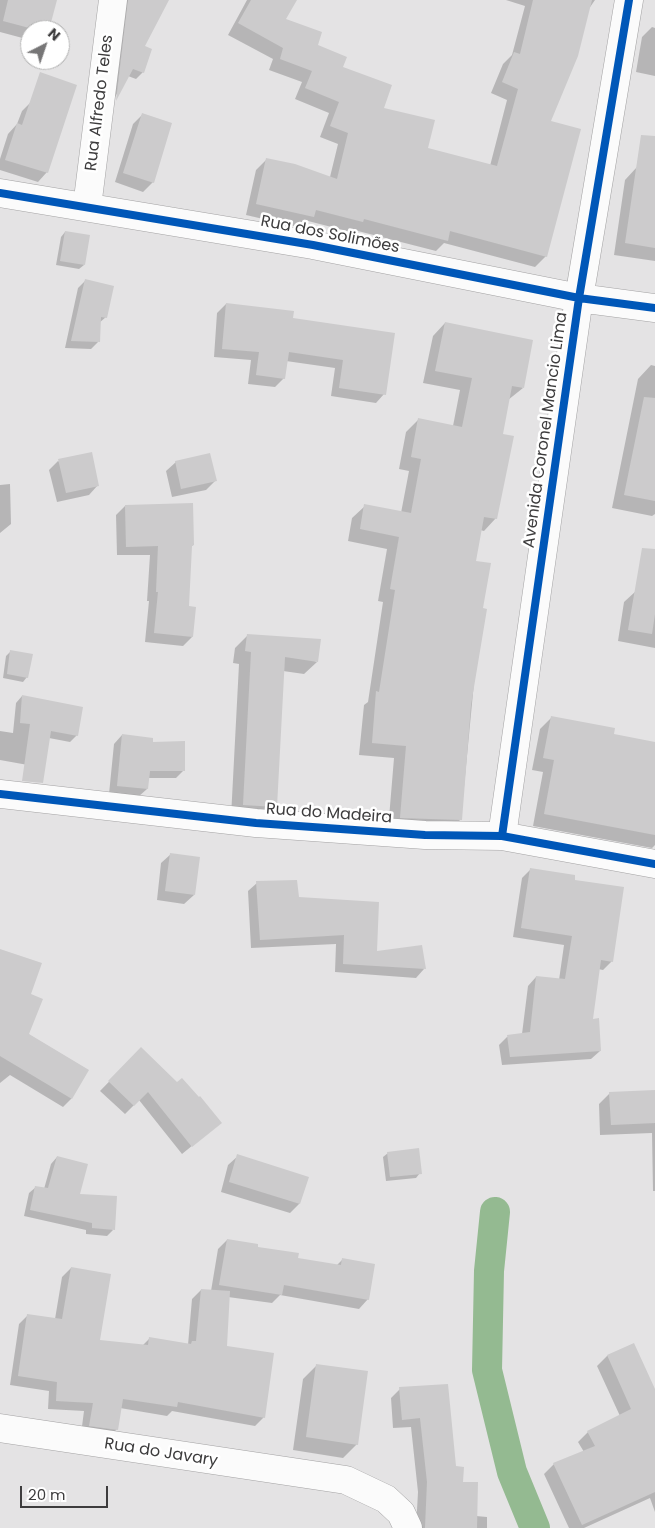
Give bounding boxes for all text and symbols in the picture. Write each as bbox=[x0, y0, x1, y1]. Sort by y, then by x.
north arrow bbox=[20, 20, 70, 70]
text: N bbox=[44, 23, 65, 45]
street label: Rua Alfredo Teles bbox=[82, 34, 118, 172]
street label: Rua dos Solimões bbox=[259, 212, 401, 258]
street label: Avenida Coronel Mancio Lima bbox=[520, 311, 572, 549]
street label: Rua do Madeira bbox=[265, 800, 393, 828]
street label: Rua do Javary bbox=[103, 1435, 219, 1471]
scale bar bbox=[22, 1476, 110, 1508]
text: 20 m bbox=[28, 1484, 66, 1505]

